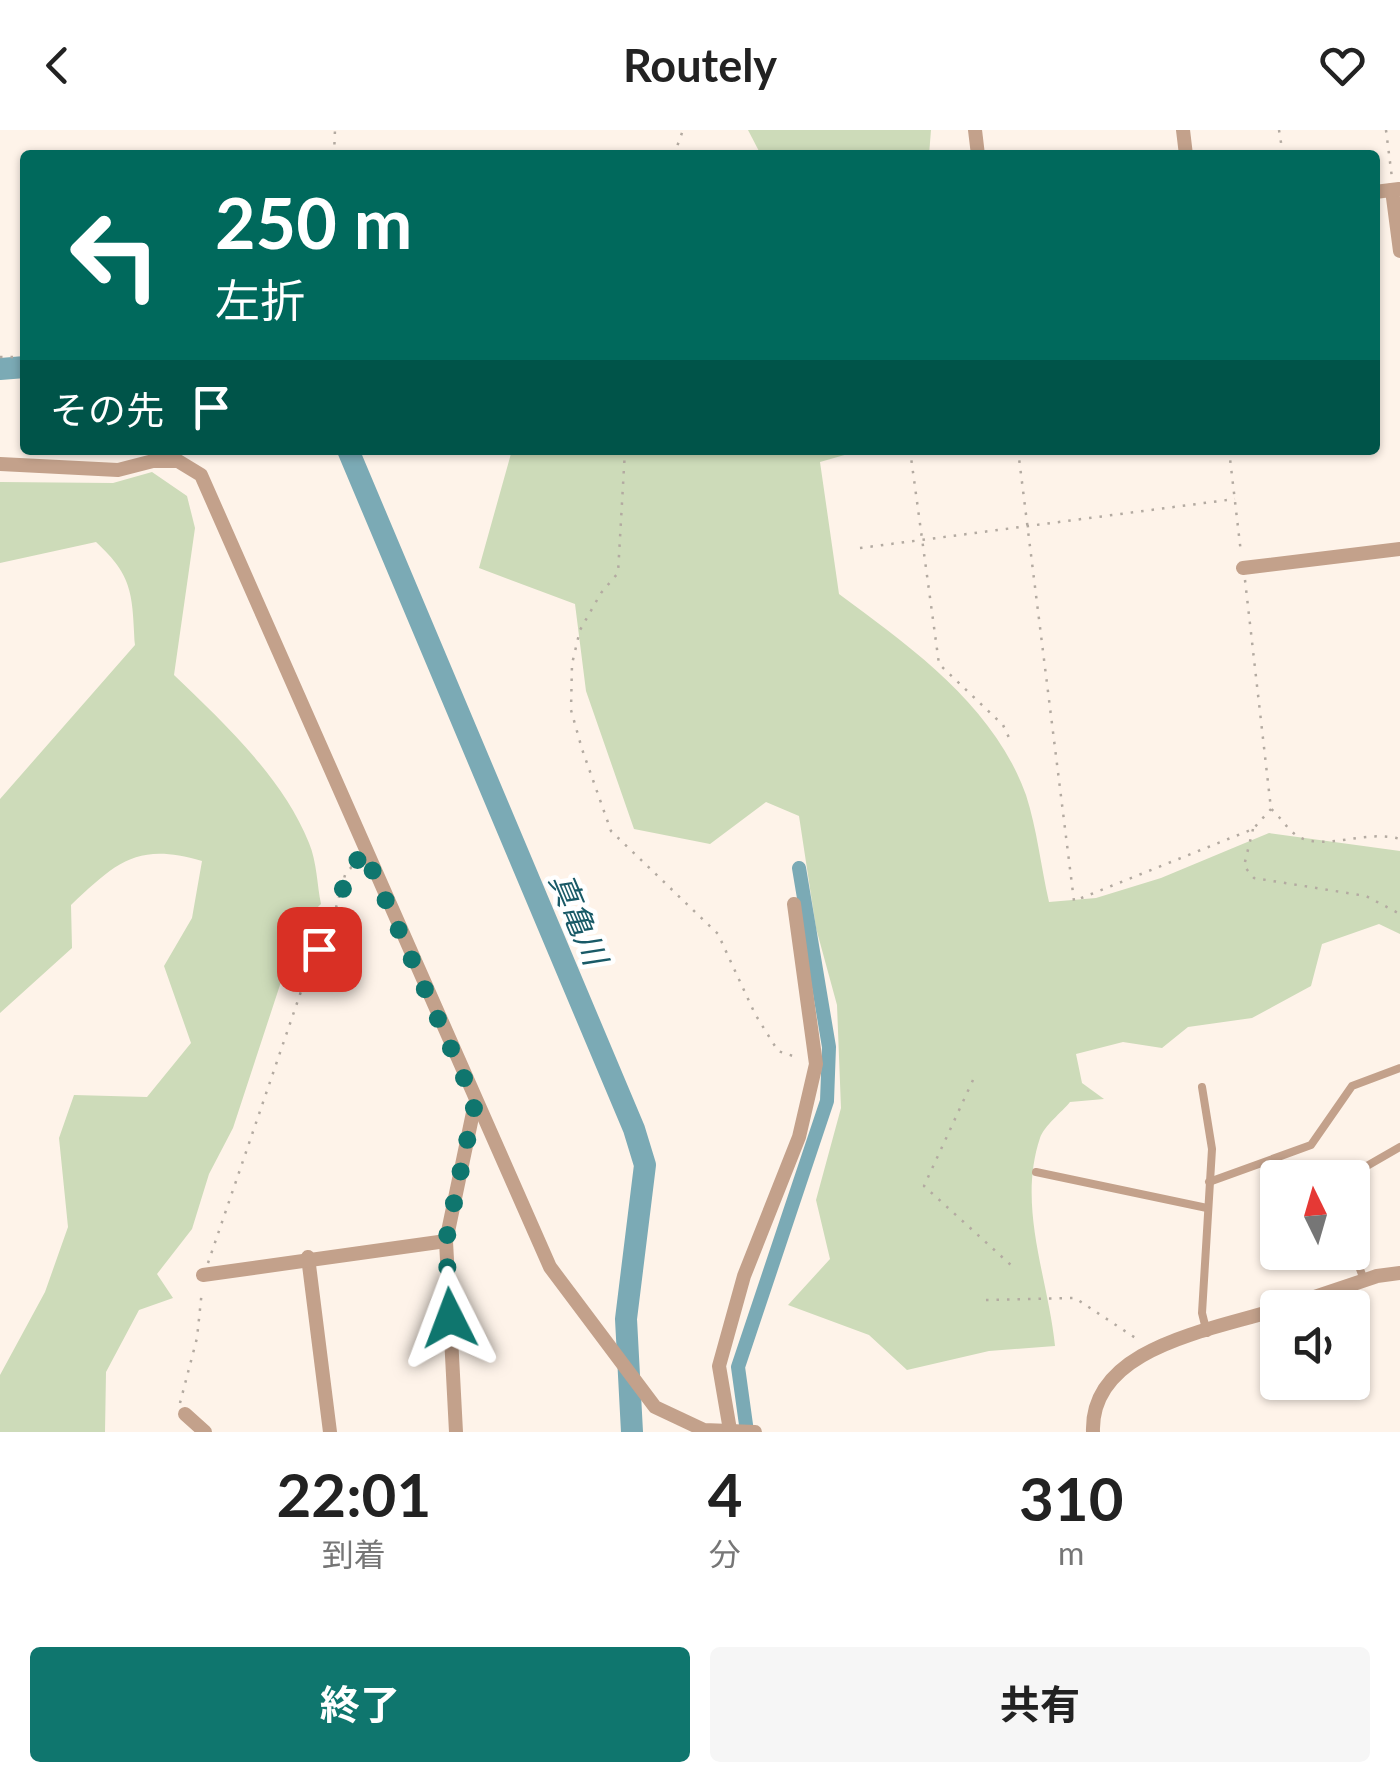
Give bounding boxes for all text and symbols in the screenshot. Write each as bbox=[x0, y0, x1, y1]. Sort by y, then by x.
icon: back bbox=[30, 38, 85, 93]
text: Routely bbox=[623, 38, 777, 92]
icon: heart bbox=[1315, 38, 1370, 93]
text: 250 m bbox=[215, 180, 412, 264]
icon: left bbox=[50, 190, 180, 320]
text: 左折 bbox=[215, 273, 305, 327]
icon: arrive bbox=[184, 380, 239, 435]
text: その先 bbox=[50, 386, 164, 432]
water label: 真亀川 bbox=[543, 867, 617, 973]
pin bbox=[277, 907, 362, 992]
icon: arrive bbox=[292, 922, 347, 977]
north arrow bbox=[1260, 1160, 1370, 1270]
map controls bbox=[1260, 1160, 1370, 1400]
position arrow bbox=[398, 1266, 502, 1370]
button: sound bbox=[1260, 1290, 1370, 1400]
text: 22:01 bbox=[277, 1458, 431, 1530]
text: 4 bbox=[708, 1458, 743, 1530]
text: 310 bbox=[1019, 1462, 1123, 1534]
text: m bbox=[1058, 1533, 1084, 1572]
text: 到着 bbox=[322, 1534, 386, 1573]
text: 分 bbox=[709, 1534, 741, 1573]
button: 終了 bbox=[30, 1647, 690, 1762]
button: 共有 bbox=[710, 1647, 1370, 1762]

